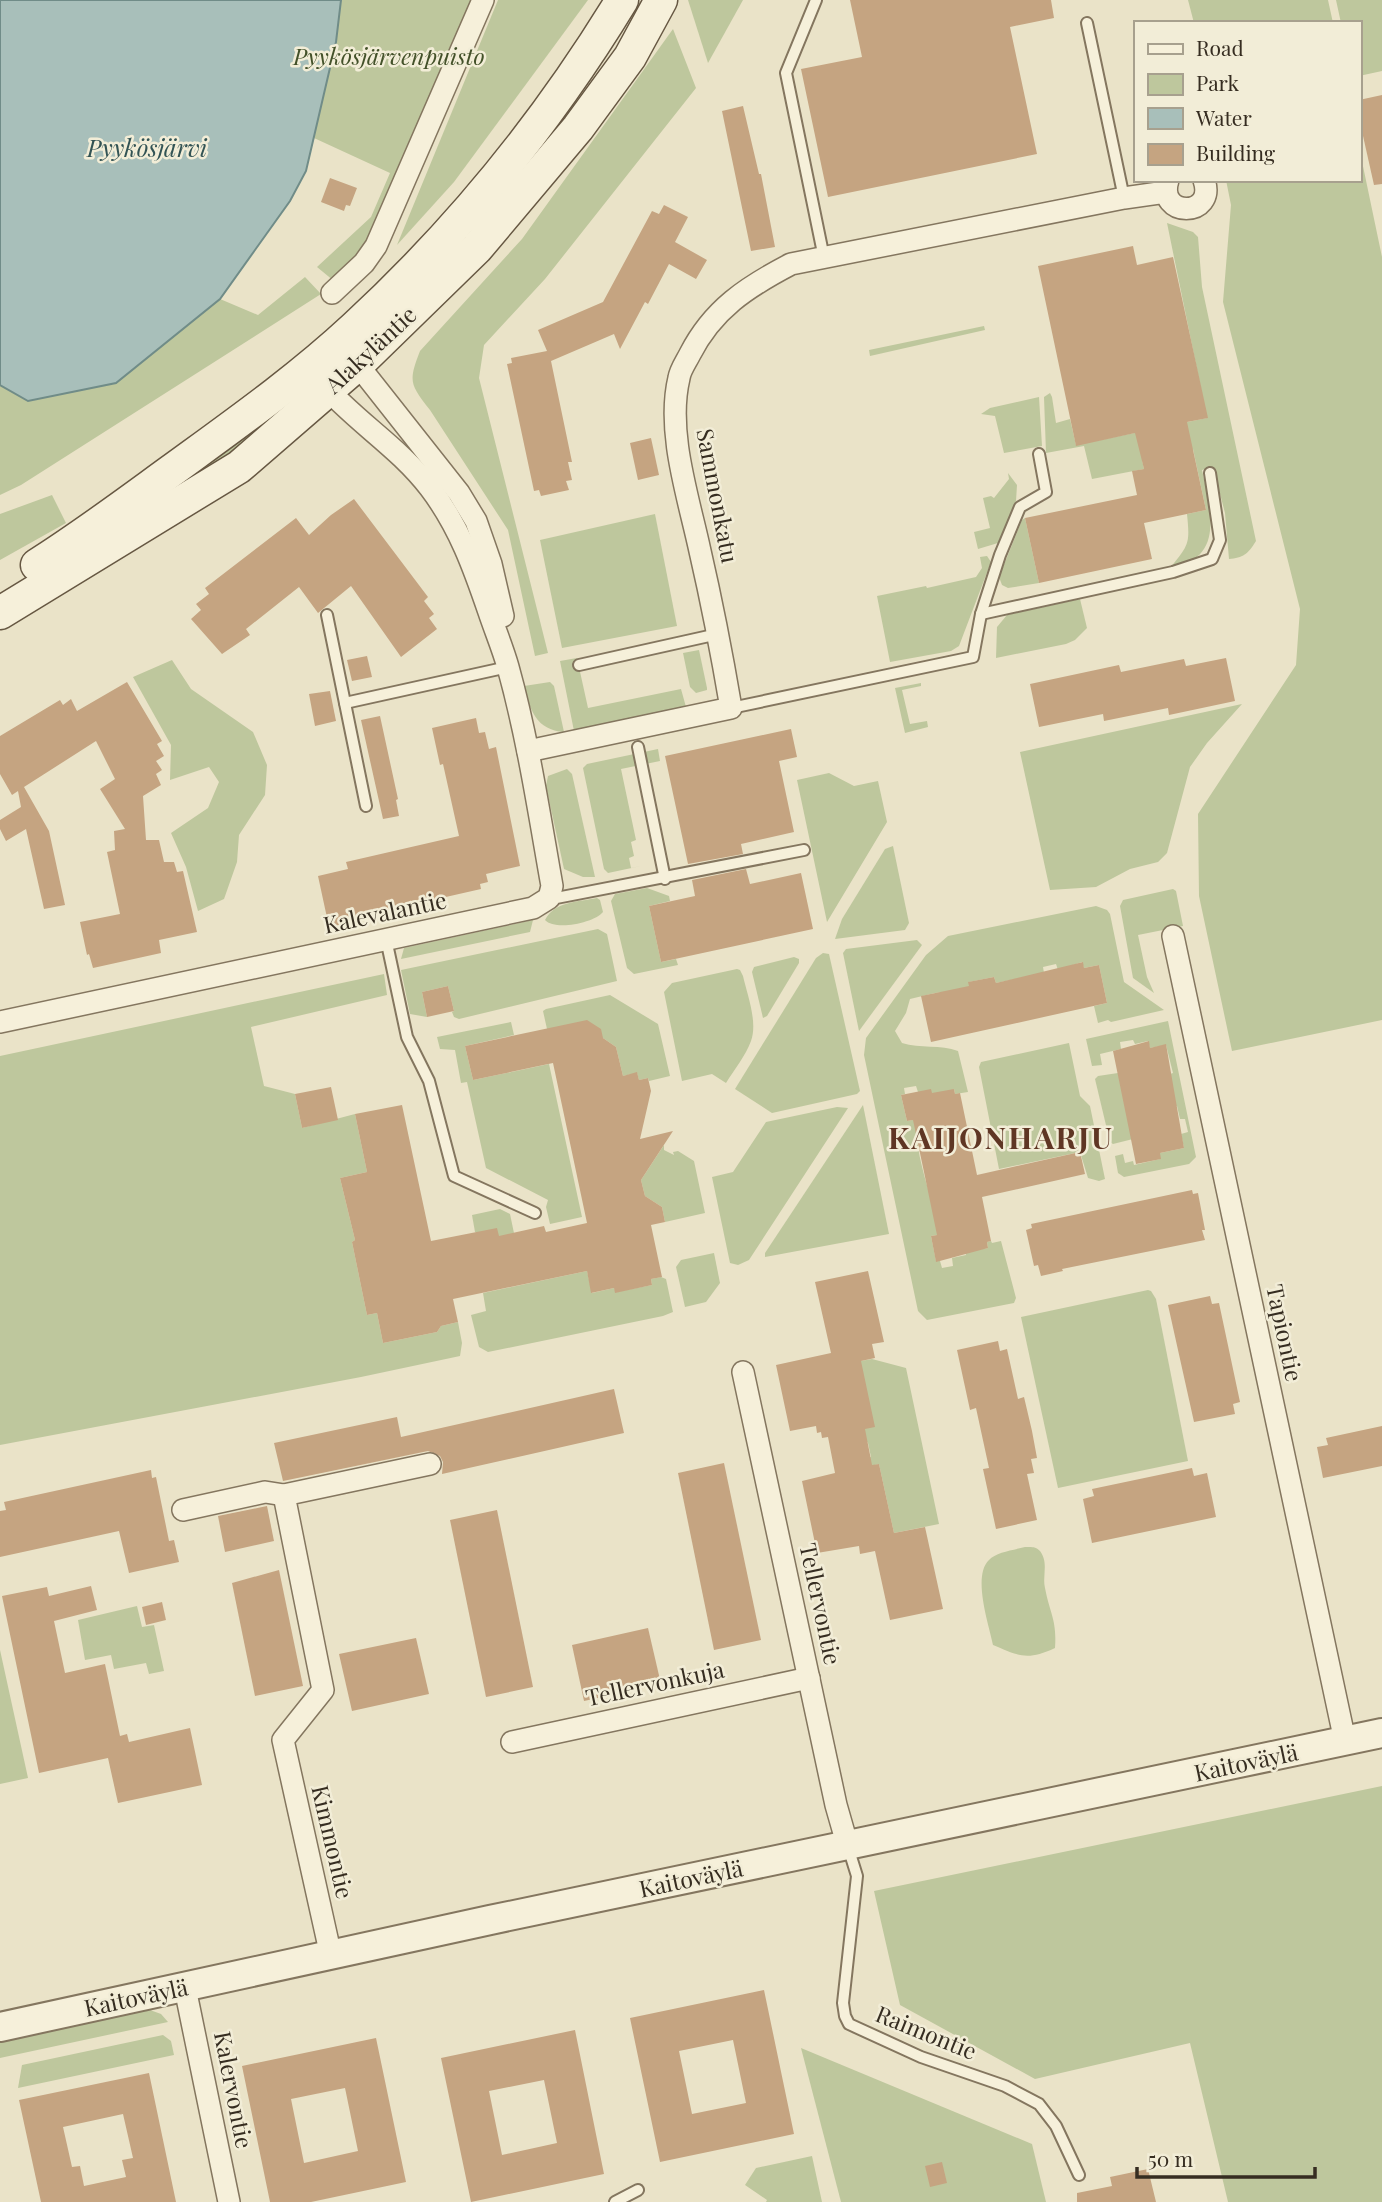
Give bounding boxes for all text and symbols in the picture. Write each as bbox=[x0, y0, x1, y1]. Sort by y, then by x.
legend bbox=[1134, 21, 1361, 182]
text: Road bbox=[1196, 33, 1244, 61]
park label: Pyykösjärvenpuisto bbox=[292, 40, 485, 71]
text: Park bbox=[1196, 68, 1240, 96]
text: Water bbox=[1195, 103, 1252, 131]
water label: Pyykösjärvi bbox=[86, 131, 208, 163]
text: Building bbox=[1196, 138, 1275, 166]
street label: Alakyläntie bbox=[317, 299, 422, 400]
street label: Sammonkatu bbox=[690, 426, 747, 566]
street label: Kalevalantie bbox=[320, 883, 449, 940]
district label: KAIJONHARJU bbox=[888, 1117, 1114, 1157]
street label: Tapiontie bbox=[1260, 1281, 1311, 1384]
street label: Tellervontie bbox=[793, 1540, 849, 1667]
street label: Tellervonkuja bbox=[583, 1653, 727, 1712]
street label: Kaitoväylä bbox=[1191, 1735, 1301, 1788]
street label: Kimmontie bbox=[305, 1782, 362, 1901]
street label: Kaitoväylä bbox=[636, 1851, 746, 1904]
street label: Kaitoväylä bbox=[81, 1970, 191, 2023]
street label: Raimontie bbox=[871, 1997, 982, 2066]
street label: Kalervontie bbox=[208, 2029, 261, 2151]
scale bar bbox=[1137, 2136, 1316, 2180]
text: 50 m bbox=[1148, 2144, 1194, 2172]

